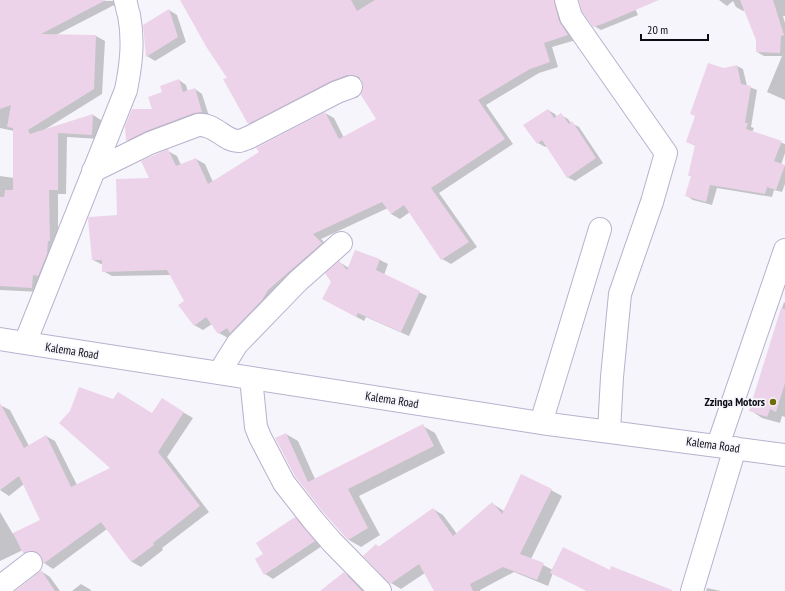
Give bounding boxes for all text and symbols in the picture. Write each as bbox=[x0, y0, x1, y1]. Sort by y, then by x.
scale bar bbox=[641, 16, 708, 42]
text: 20 m bbox=[647, 22, 668, 37]
street label: Kalema Road bbox=[44, 339, 100, 362]
street label: Kalema Road bbox=[364, 388, 420, 411]
place label: Zzinga Motors bbox=[705, 394, 765, 409]
marker: Zzinga Motors bbox=[768, 397, 778, 407]
street label: Kalema Road bbox=[685, 433, 741, 456]

